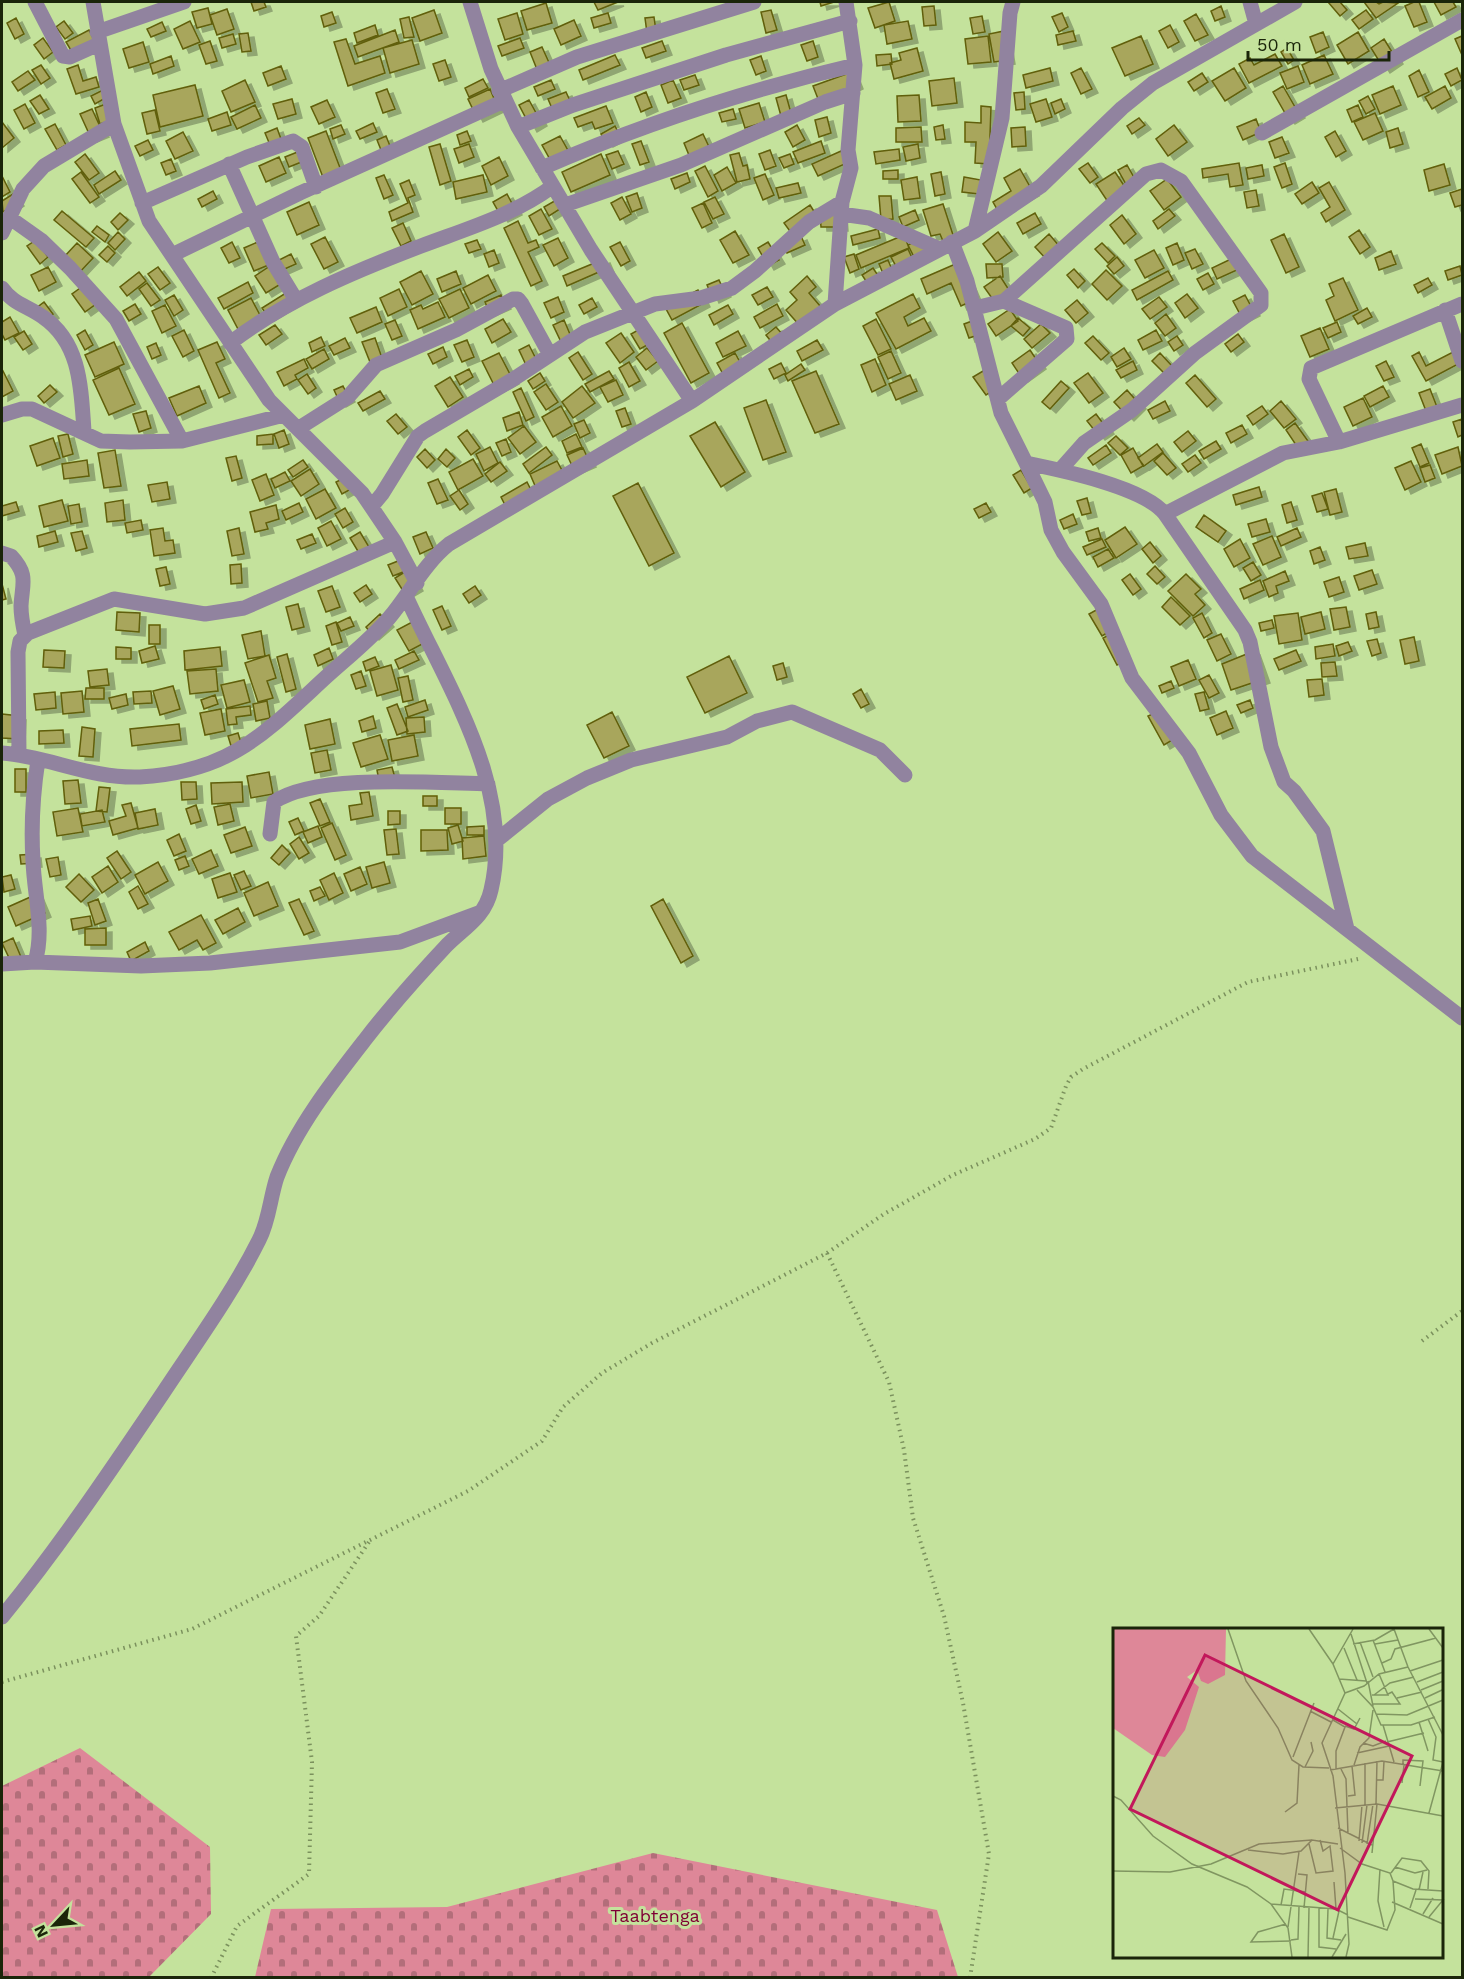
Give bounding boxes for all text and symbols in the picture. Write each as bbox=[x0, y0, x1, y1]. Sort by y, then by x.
scale bar bbox=[1248, 24, 1389, 62]
text: 50 m bbox=[1257, 34, 1302, 55]
inset map bbox=[1113, 1628, 1443, 1958]
north arrow bbox=[24, 1895, 84, 1955]
park label: Taabtenga bbox=[610, 1905, 700, 1926]
text: N bbox=[30, 1922, 52, 1941]

